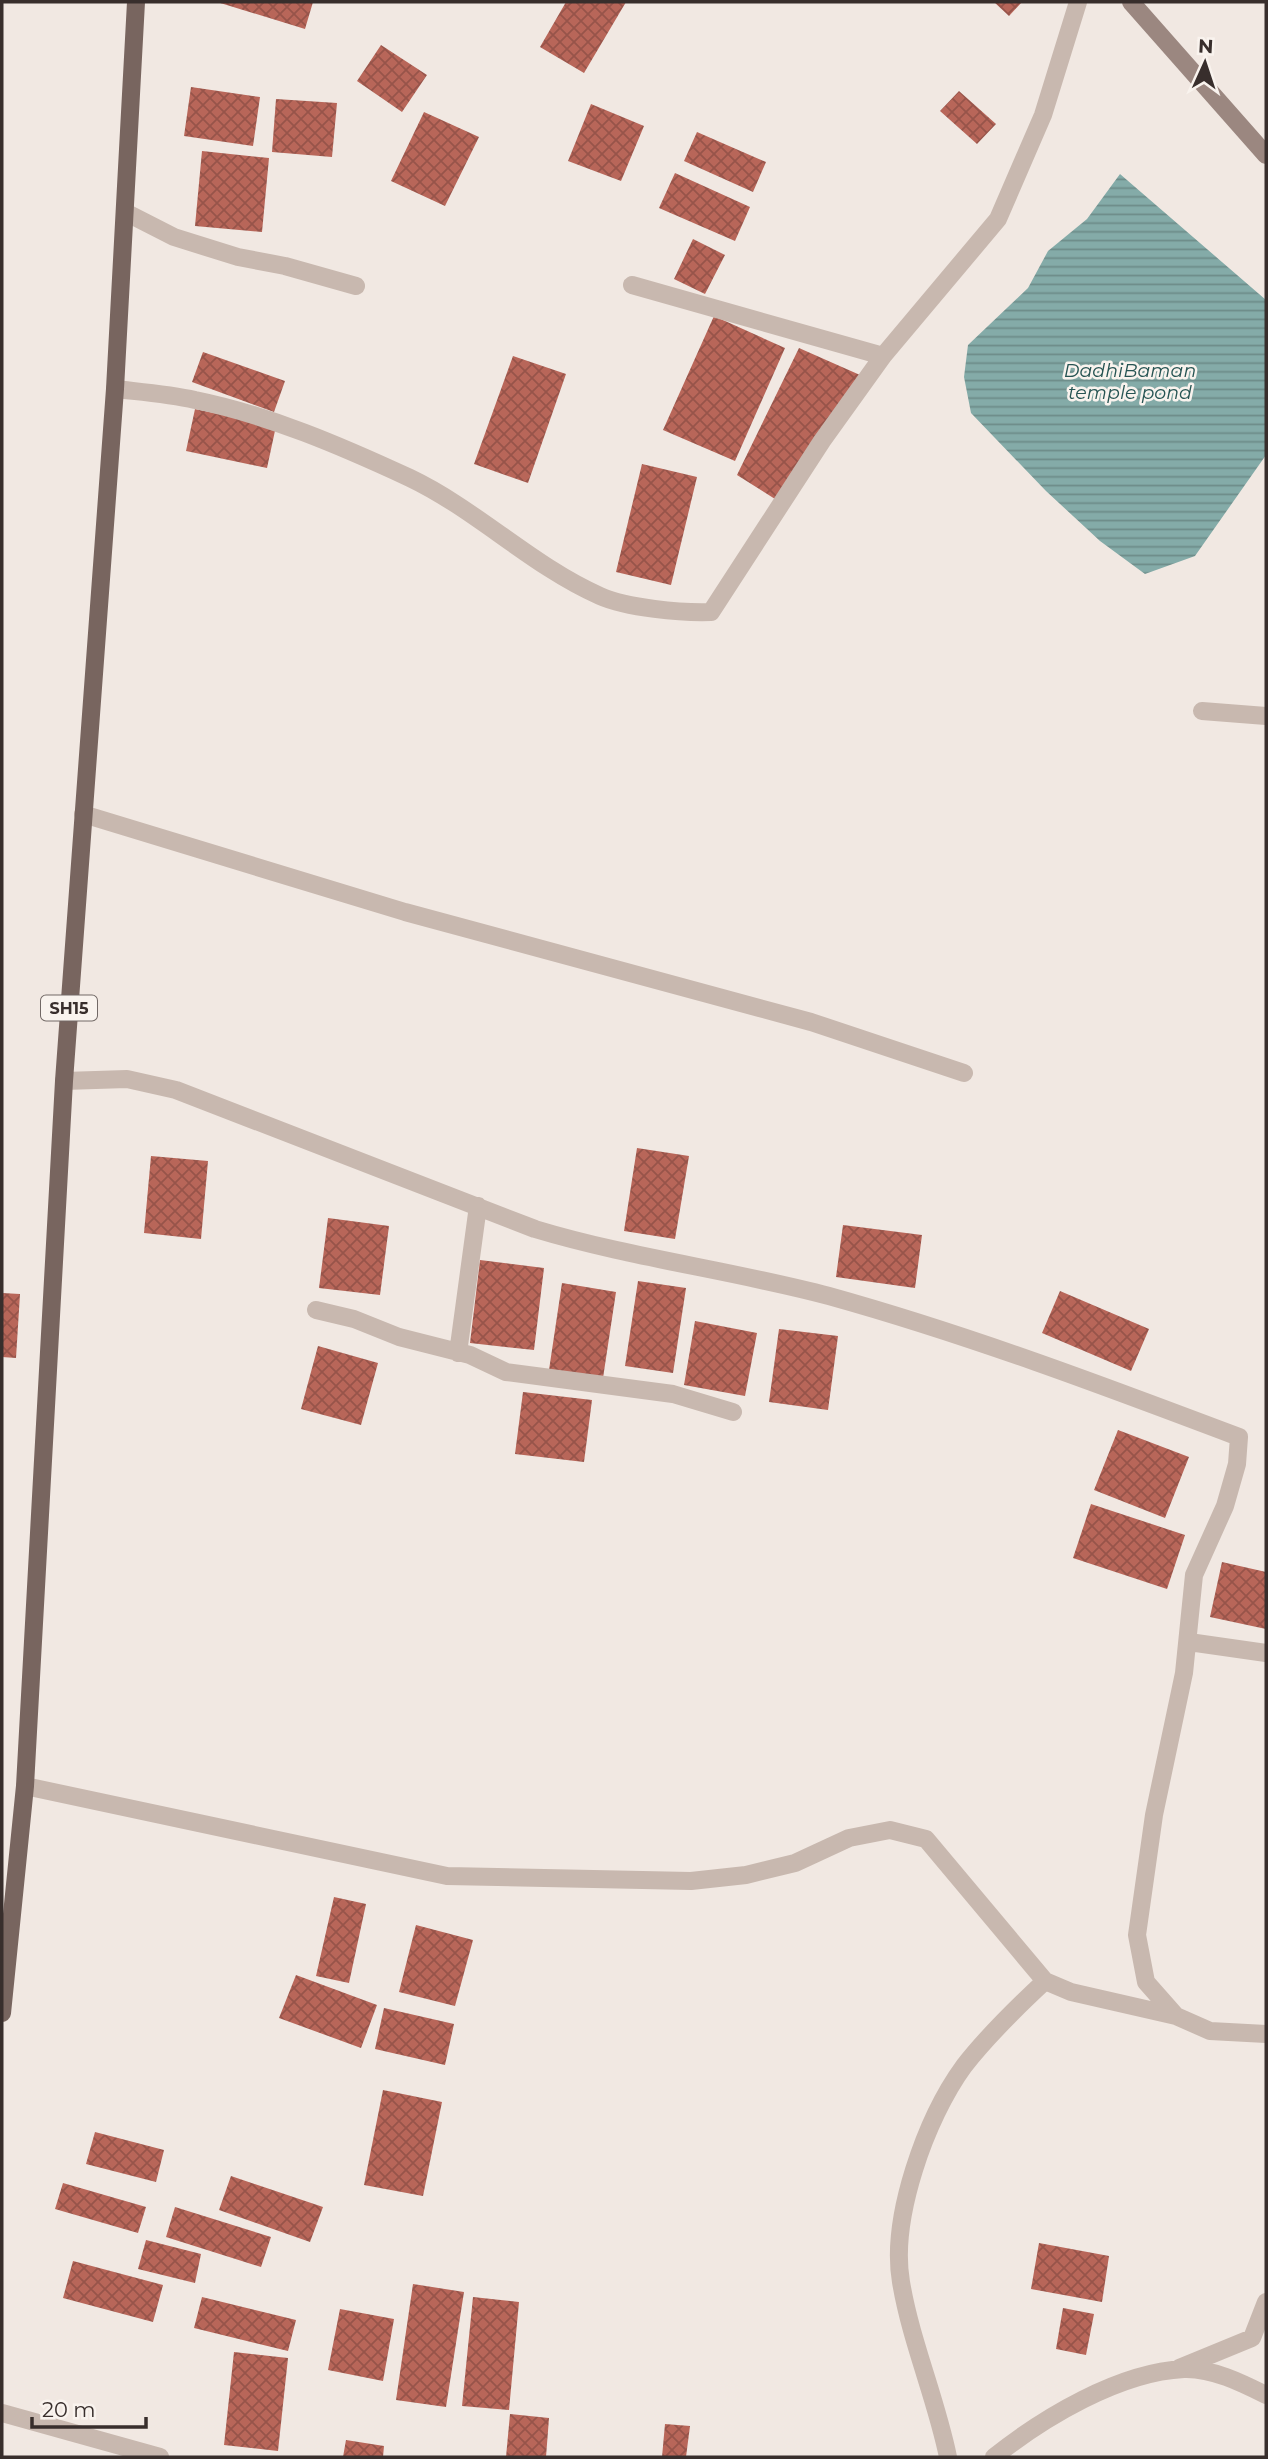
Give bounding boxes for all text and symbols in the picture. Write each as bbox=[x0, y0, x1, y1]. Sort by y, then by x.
north arrow bbox=[1170, 28, 1240, 98]
text: N bbox=[1198, 35, 1214, 58]
water label: DadhiBaman temple pond bbox=[1064, 359, 1196, 404]
road number: SH15 bbox=[41, 996, 97, 1020]
scale bar bbox=[32, 2386, 145, 2430]
text: 20 m bbox=[42, 2397, 96, 2422]

